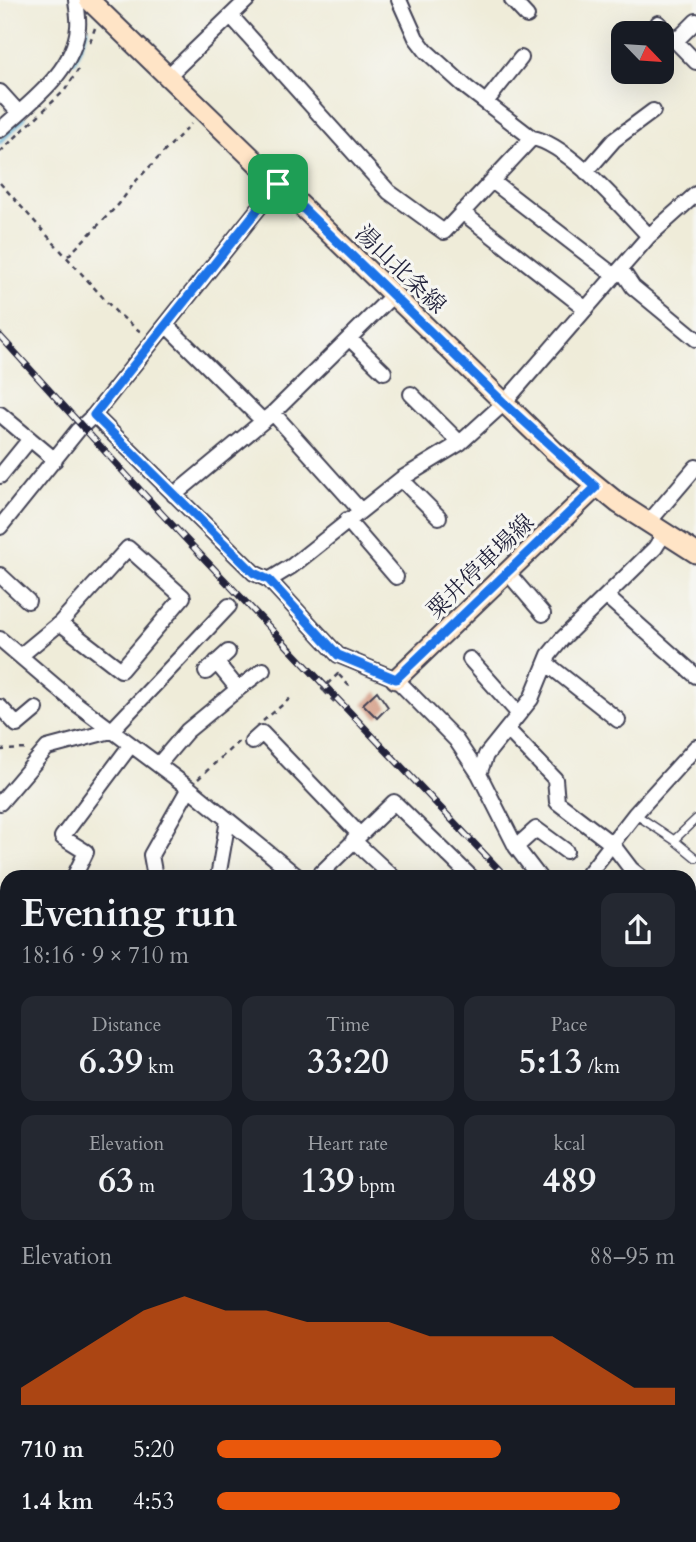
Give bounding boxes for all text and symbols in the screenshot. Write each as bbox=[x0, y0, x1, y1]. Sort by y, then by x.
north arrow bbox=[611, 21, 674, 84]
map controls bbox=[611, 21, 674, 84]
pin bbox=[248, 154, 308, 214]
icon: arrive bbox=[259, 165, 297, 203]
street label: 湯山北条線 bbox=[349, 218, 453, 320]
street label: 粟井停車場線 bbox=[420, 507, 541, 625]
text: Evening run bbox=[21, 888, 237, 940]
button: share bbox=[601, 893, 675, 967]
text: 18:16 · 9 × 710 m bbox=[21, 940, 189, 971]
text: Distance bbox=[92, 1012, 161, 1038]
text: Time bbox=[326, 1012, 370, 1038]
text: Pace bbox=[551, 1012, 588, 1038]
text: 6.39 bbox=[79, 1038, 143, 1086]
text: 33:20 bbox=[307, 1038, 389, 1086]
text: 5:13 bbox=[519, 1038, 583, 1086]
text: km bbox=[143, 1054, 174, 1080]
text: /km bbox=[583, 1054, 620, 1080]
text: Elevation bbox=[89, 1131, 164, 1157]
text: Heart rate bbox=[308, 1131, 388, 1157]
text: kcal bbox=[553, 1131, 585, 1157]
text: 63 bbox=[98, 1157, 134, 1205]
text: 139 bbox=[300, 1157, 354, 1205]
text: 489 bbox=[542, 1157, 596, 1205]
text: m bbox=[134, 1173, 155, 1199]
text: bpm bbox=[354, 1173, 396, 1199]
text: Elevation bbox=[21, 1241, 112, 1272]
text: 88–95 m bbox=[590, 1241, 675, 1272]
text: 710 m bbox=[21, 1434, 84, 1465]
text: 5:20 bbox=[133, 1434, 174, 1465]
text: 1.4 km bbox=[21, 1486, 93, 1517]
text: 4:53 bbox=[133, 1486, 174, 1517]

